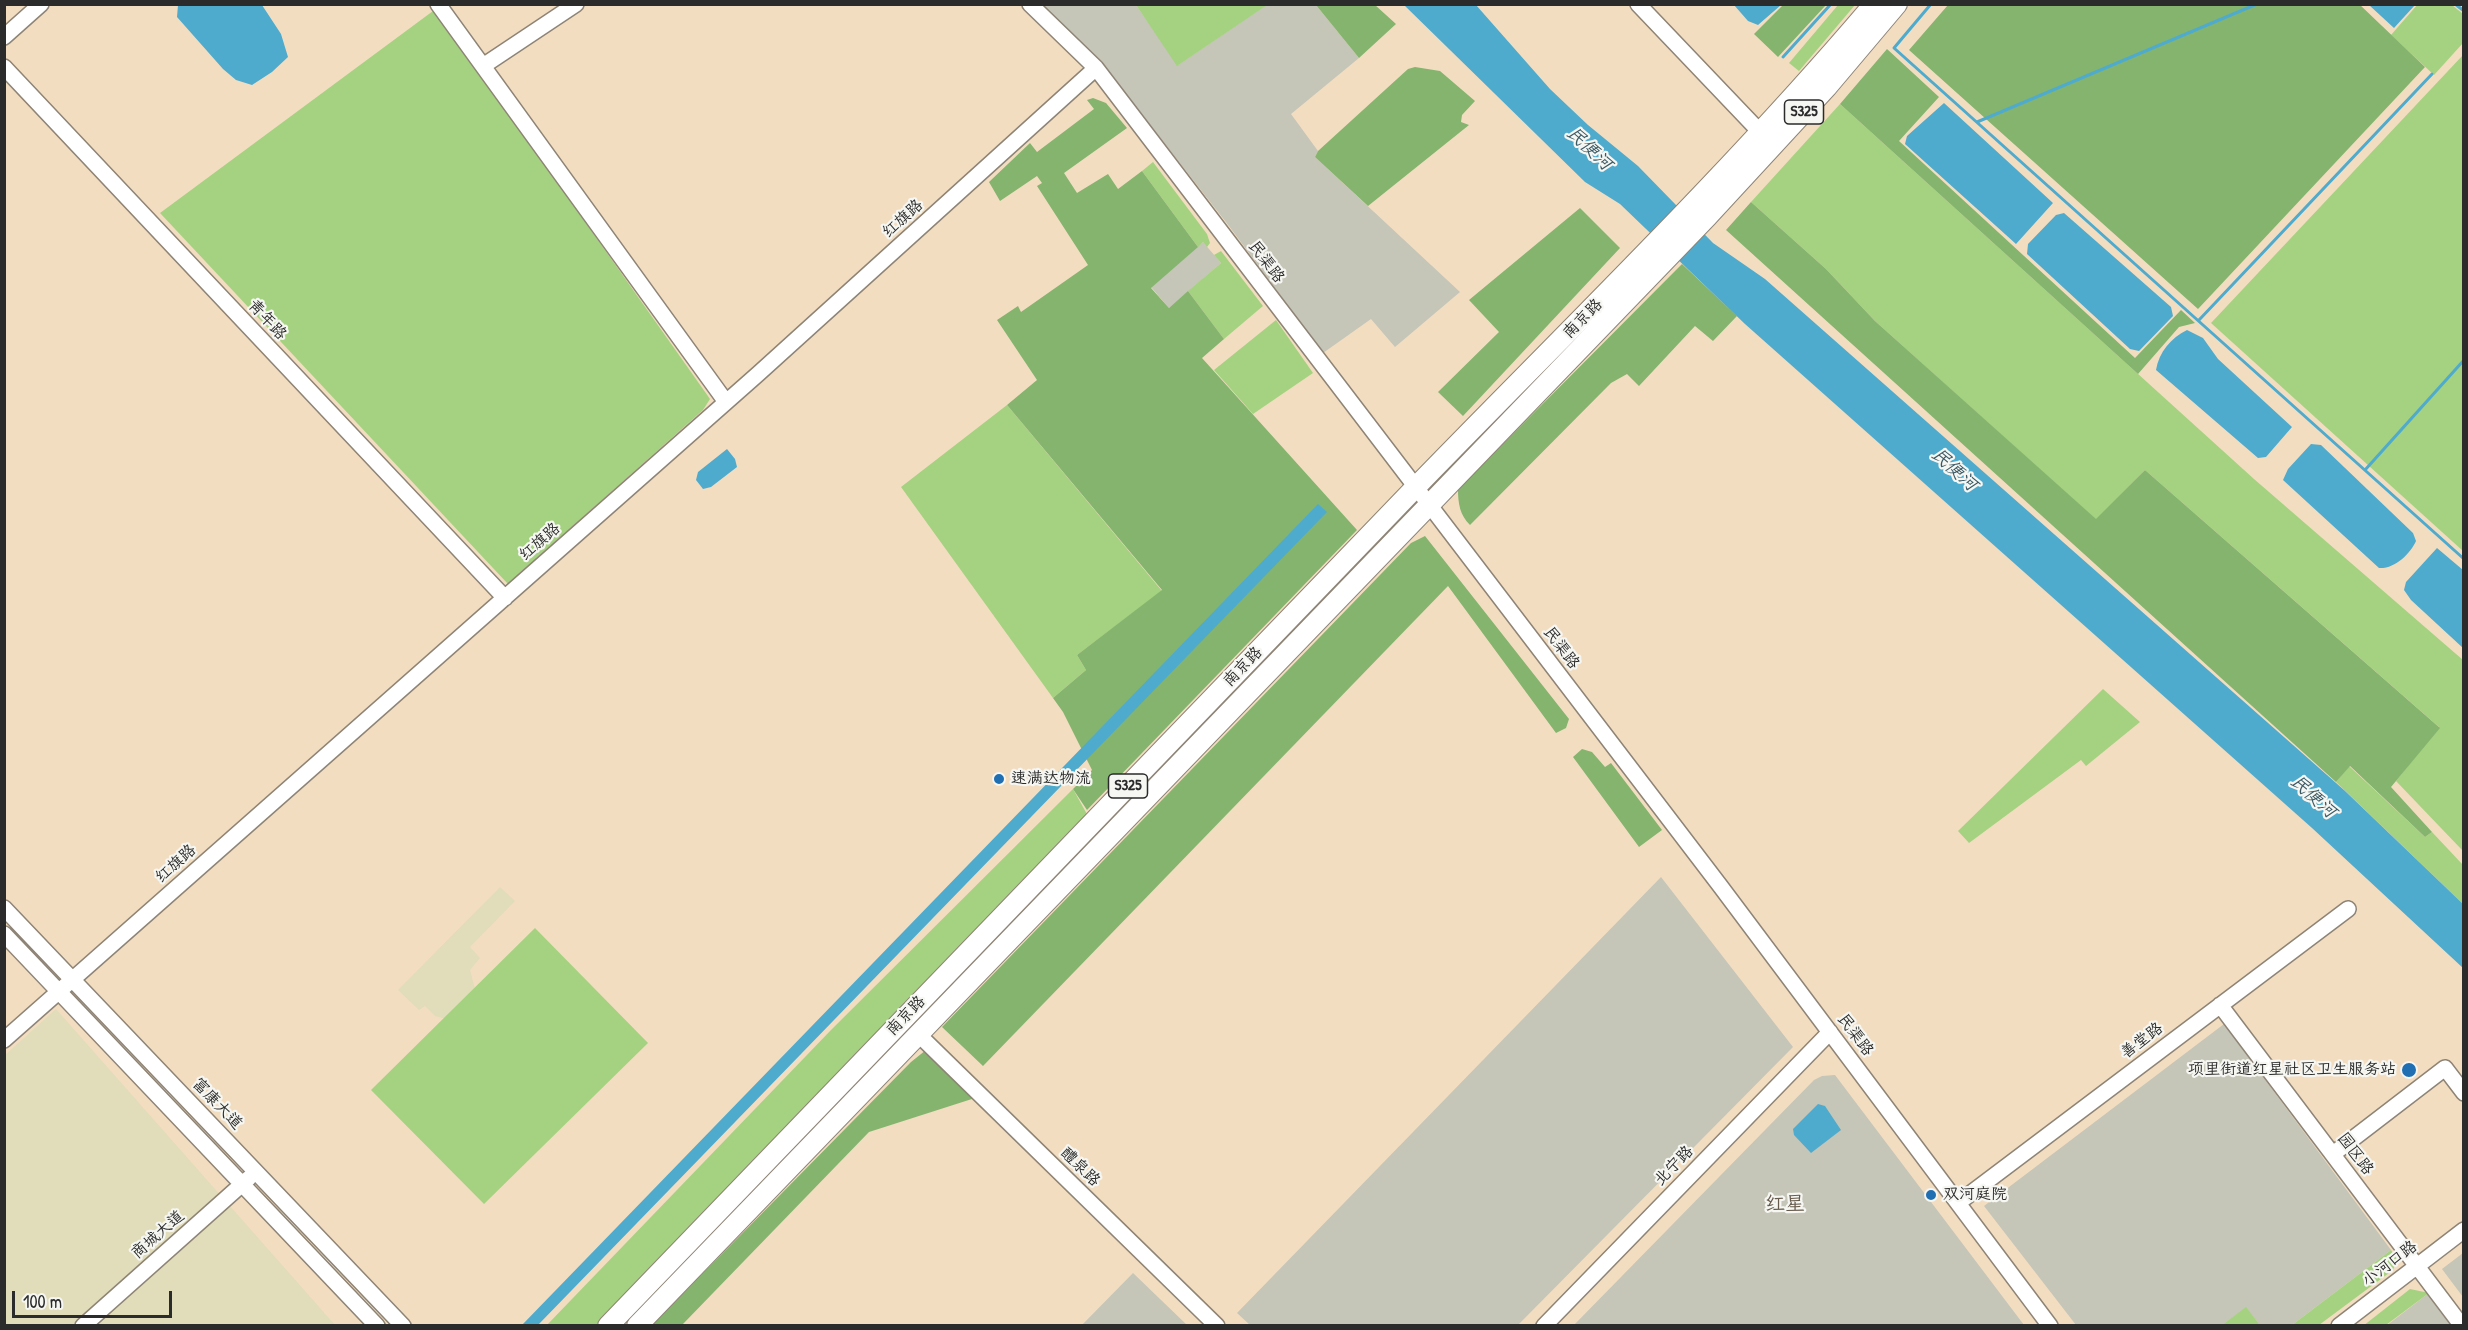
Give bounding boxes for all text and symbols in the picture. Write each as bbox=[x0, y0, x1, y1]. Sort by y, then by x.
road number: S325 bbox=[1784, 100, 1824, 124]
water label: 民便河 bbox=[1562, 123, 1616, 175]
street label: 红旗路 bbox=[879, 196, 927, 242]
street label: 民渠路 bbox=[1244, 237, 1288, 287]
street label: 南京路 bbox=[1559, 295, 1607, 343]
street label: 青年路 bbox=[244, 296, 290, 344]
water label: 民便河 bbox=[1927, 444, 1981, 496]
street label: 红旗路 bbox=[516, 519, 564, 565]
street label: 民渠路 bbox=[1539, 623, 1583, 673]
street label: 南京路 bbox=[1219, 643, 1267, 691]
place label: 速满达物流 bbox=[1011, 769, 1091, 789]
water label: 民便河 bbox=[2286, 771, 2340, 823]
marker: 速满达物流 bbox=[992, 772, 1006, 786]
road number: S325 bbox=[1108, 774, 1148, 798]
street label: 红旗路 bbox=[152, 841, 200, 887]
street label: 南京路 bbox=[882, 992, 930, 1040]
street label: 民渠路 bbox=[1833, 1010, 1877, 1060]
street label: 善堂路 bbox=[2117, 1019, 2167, 1063]
place label: 项里街道红星社区卫生服务站 bbox=[2188, 1060, 2396, 1080]
marker: 项里街道红星社区卫生服务站 bbox=[2400, 1061, 2418, 1079]
street label: 富康大道 bbox=[188, 1074, 246, 1134]
street label: 园区路 bbox=[2333, 1129, 2377, 1179]
street label: 北宁路 bbox=[1650, 1142, 1698, 1190]
street label: 醴泉路 bbox=[1056, 1143, 1104, 1191]
place label: 双河庭院 bbox=[1943, 1185, 2007, 1205]
marker: 双河庭院 bbox=[1924, 1188, 1938, 1202]
district label: 红星 bbox=[1765, 1193, 1805, 1217]
street label: 商城大道 bbox=[128, 1207, 188, 1263]
street label: 小河口路 bbox=[2359, 1237, 2421, 1291]
scale bar bbox=[15, 1279, 176, 1317]
text: 100 m bbox=[23, 1289, 62, 1314]

